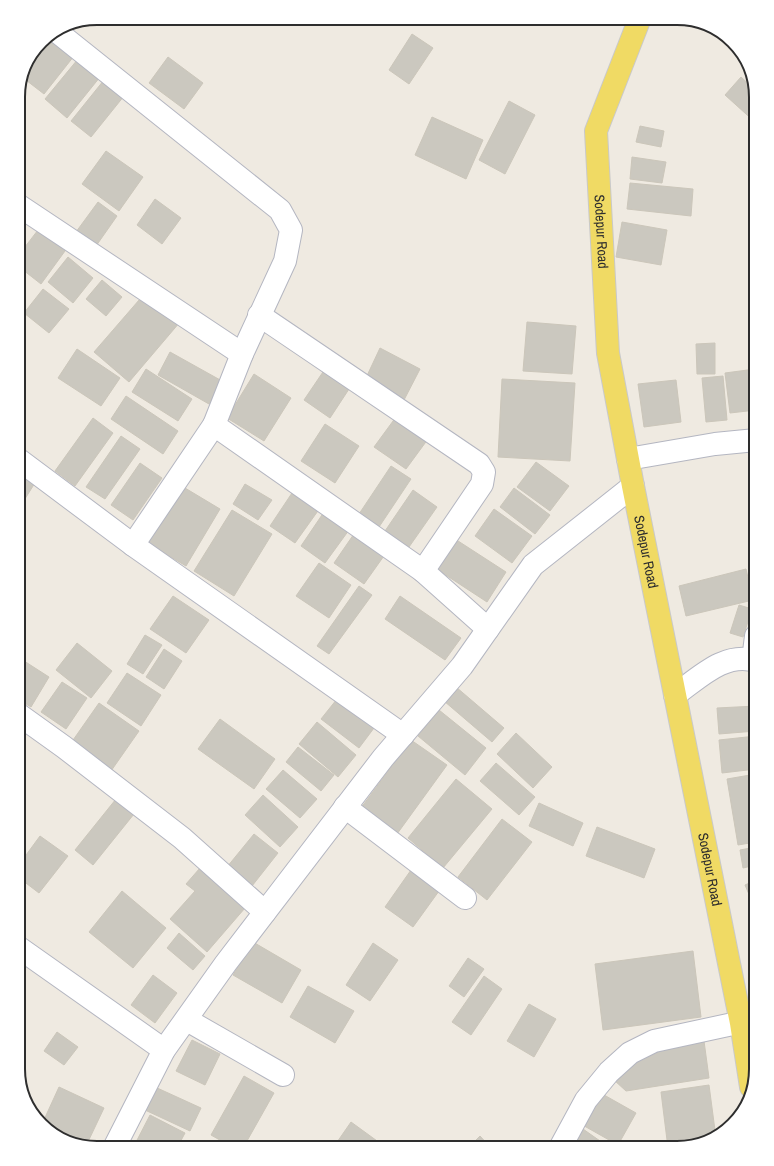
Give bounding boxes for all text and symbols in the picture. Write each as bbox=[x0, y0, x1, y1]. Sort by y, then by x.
street label: Sodepur Road bbox=[590, 194, 612, 269]
street label: Sodepur Road bbox=[630, 514, 662, 590]
street label: Sodepur Road bbox=[694, 831, 726, 908]

